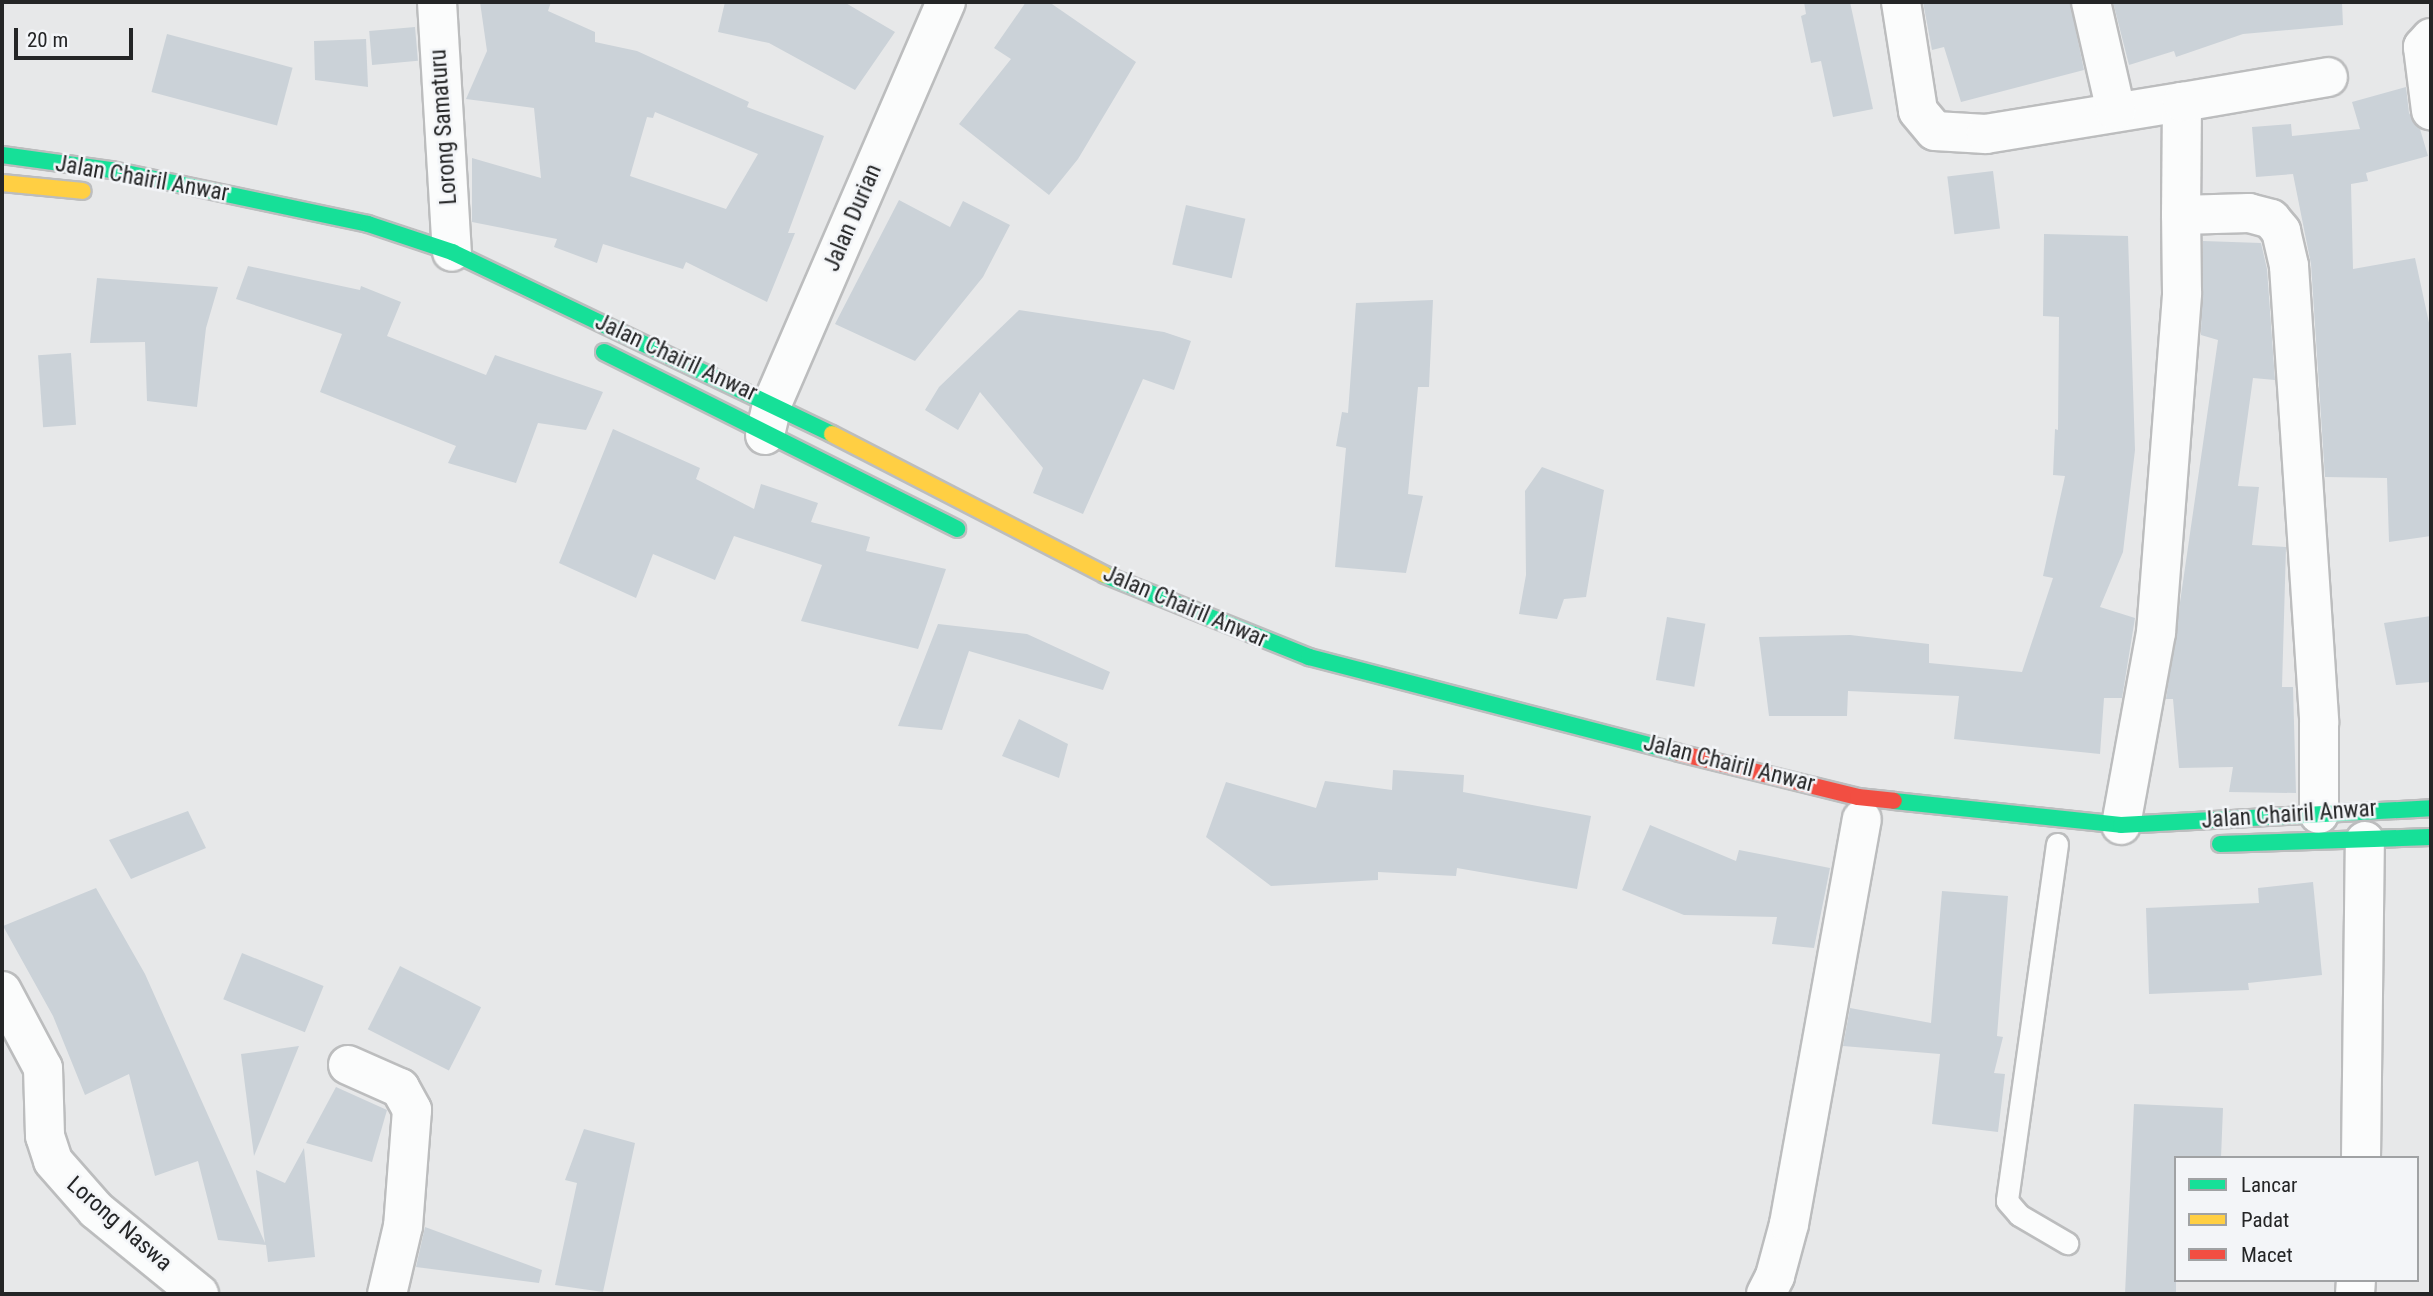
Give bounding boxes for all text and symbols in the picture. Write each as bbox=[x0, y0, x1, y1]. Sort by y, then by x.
scale bar bbox=[18, 14, 136, 58]
text: 20 m bbox=[27, 28, 68, 52]
street label: Lorong Samaturu bbox=[425, 48, 463, 206]
street label: Jalan Chairil Anwar bbox=[53, 150, 231, 208]
street label: Jalan Durian bbox=[818, 160, 888, 276]
street label: Jalan Chairil Anwar bbox=[591, 308, 761, 408]
street label: Jalan Chairil Anwar bbox=[1099, 560, 1271, 654]
street label: Jalan Chairil Anwar bbox=[1641, 729, 1817, 799]
street label: Jalan Chairil Anwar bbox=[2200, 795, 2378, 835]
legend bbox=[2174, 1156, 2419, 1282]
street label: Lorong Naswa bbox=[61, 1171, 177, 1277]
text: Lancar bbox=[2241, 1173, 2297, 1197]
text: Padat bbox=[2241, 1208, 2289, 1232]
text: Macet bbox=[2241, 1243, 2293, 1267]

